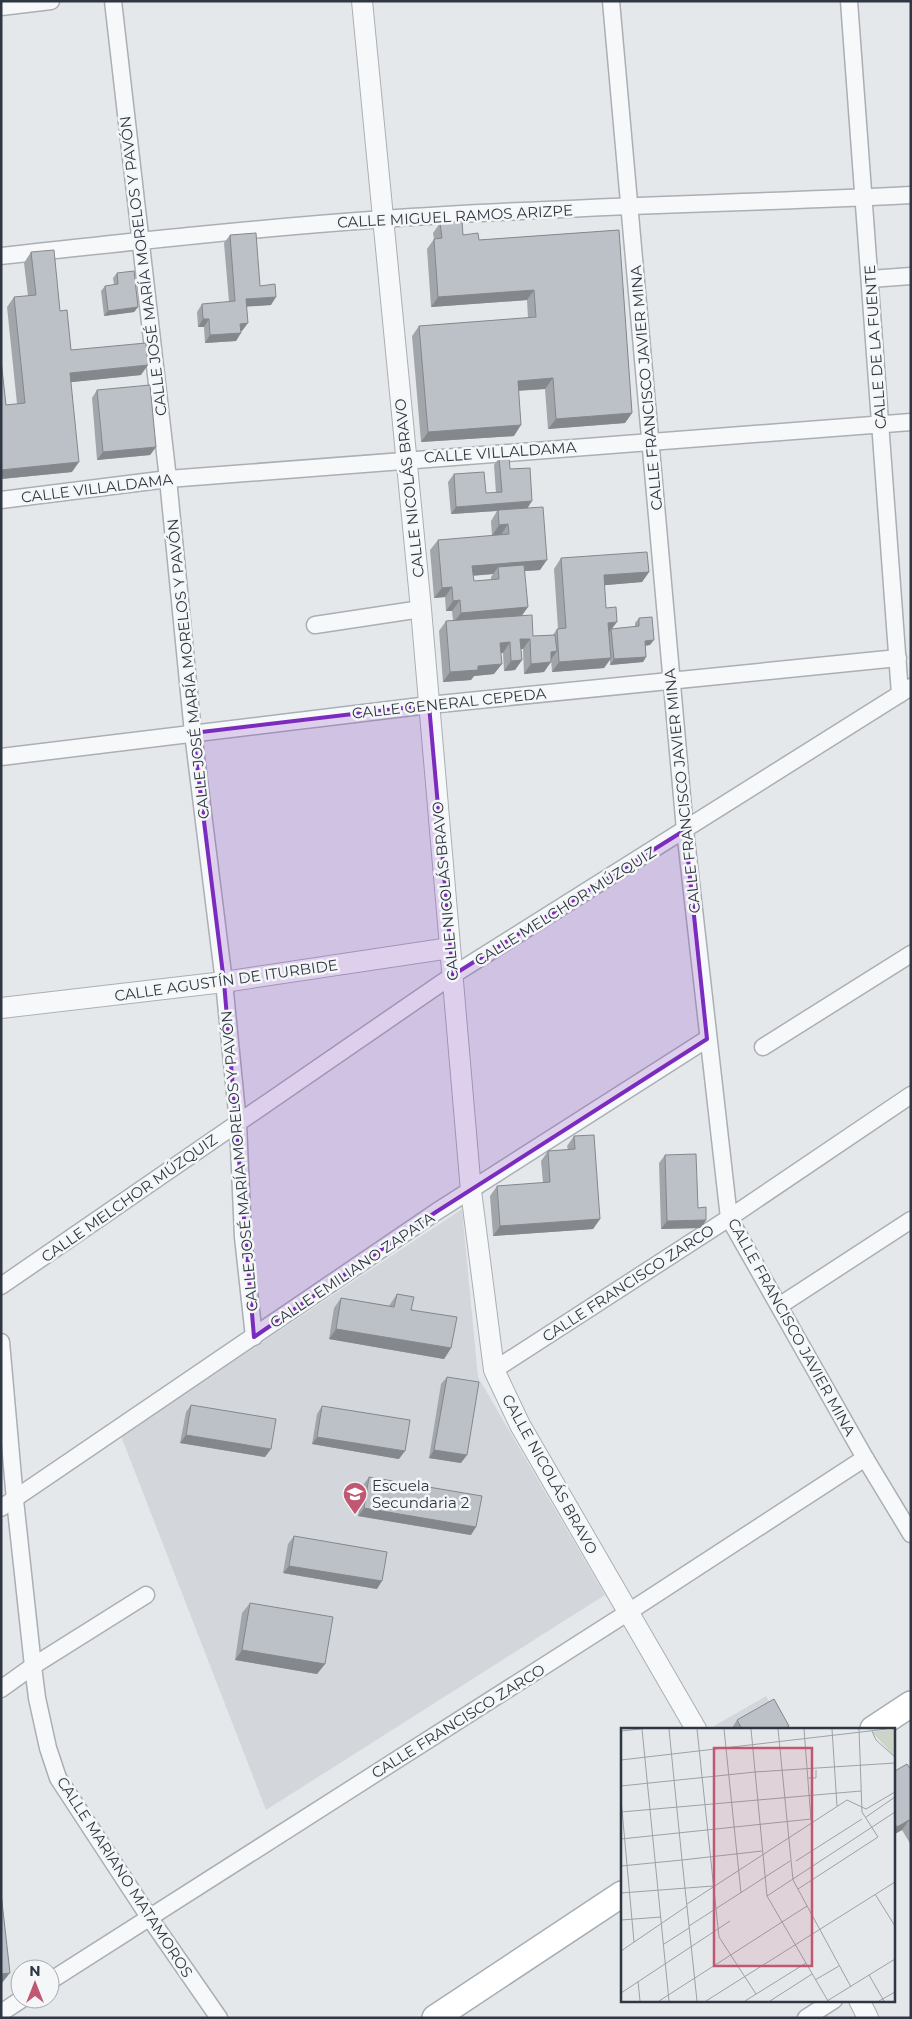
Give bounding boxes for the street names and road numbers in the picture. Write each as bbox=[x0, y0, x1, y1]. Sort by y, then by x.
street label: CALLE JOSÉ MARÍA MORELOS Y PAVÓN bbox=[115, 115, 171, 417]
street label: CALLE MIGUEL RAMOS ARIZPE bbox=[337, 200, 573, 232]
street label: CALLE FRANCISCO JAVIER MINA bbox=[626, 264, 666, 511]
street label: CALLE DE LA FUENTE bbox=[860, 264, 890, 430]
street label: CALLE NICOLÁS BRAVO bbox=[390, 397, 428, 579]
street label: CALLE VILLALDAMA bbox=[423, 437, 577, 467]
street label: CALLE VILLALDAMA bbox=[20, 469, 174, 507]
street label: CALLE JOSÉ MARÍA MORELOS Y PAVÓN bbox=[163, 518, 213, 820]
street label: CALLE FRANCISCO JAVIER MINA bbox=[660, 667, 704, 914]
street label: CALLE GENERAL CEPEDA bbox=[351, 683, 547, 723]
street label: CALLE NICOLÁS BRAVO bbox=[428, 800, 462, 982]
street label: CALLE MELCHOR MÚZQUIZ bbox=[471, 842, 659, 970]
street label: CALLE AGUSTÍN DE ITURBIDE bbox=[113, 955, 339, 1005]
street label: CALLE JOSÉ MARÍA MORELOS Y PAVÓN bbox=[216, 1010, 262, 1312]
street label: CALLE MELCHOR MÚZQUIZ bbox=[37, 1130, 221, 1266]
street label: CALLE EMILIANO ZAPATA bbox=[266, 1208, 438, 1332]
street label: CALLE FRANCISCO JAVIER MINA bbox=[724, 1215, 860, 1439]
street label: CALLE FRANCISCO ZARCO bbox=[538, 1220, 718, 1346]
street label: CALLE NICOLÁS BRAVO bbox=[498, 1391, 602, 1557]
street label: CALLE FRANCISCO ZARCO bbox=[368, 1660, 548, 1782]
street label: CALLE MARIANO MATAMOROS bbox=[53, 1773, 197, 1981]

